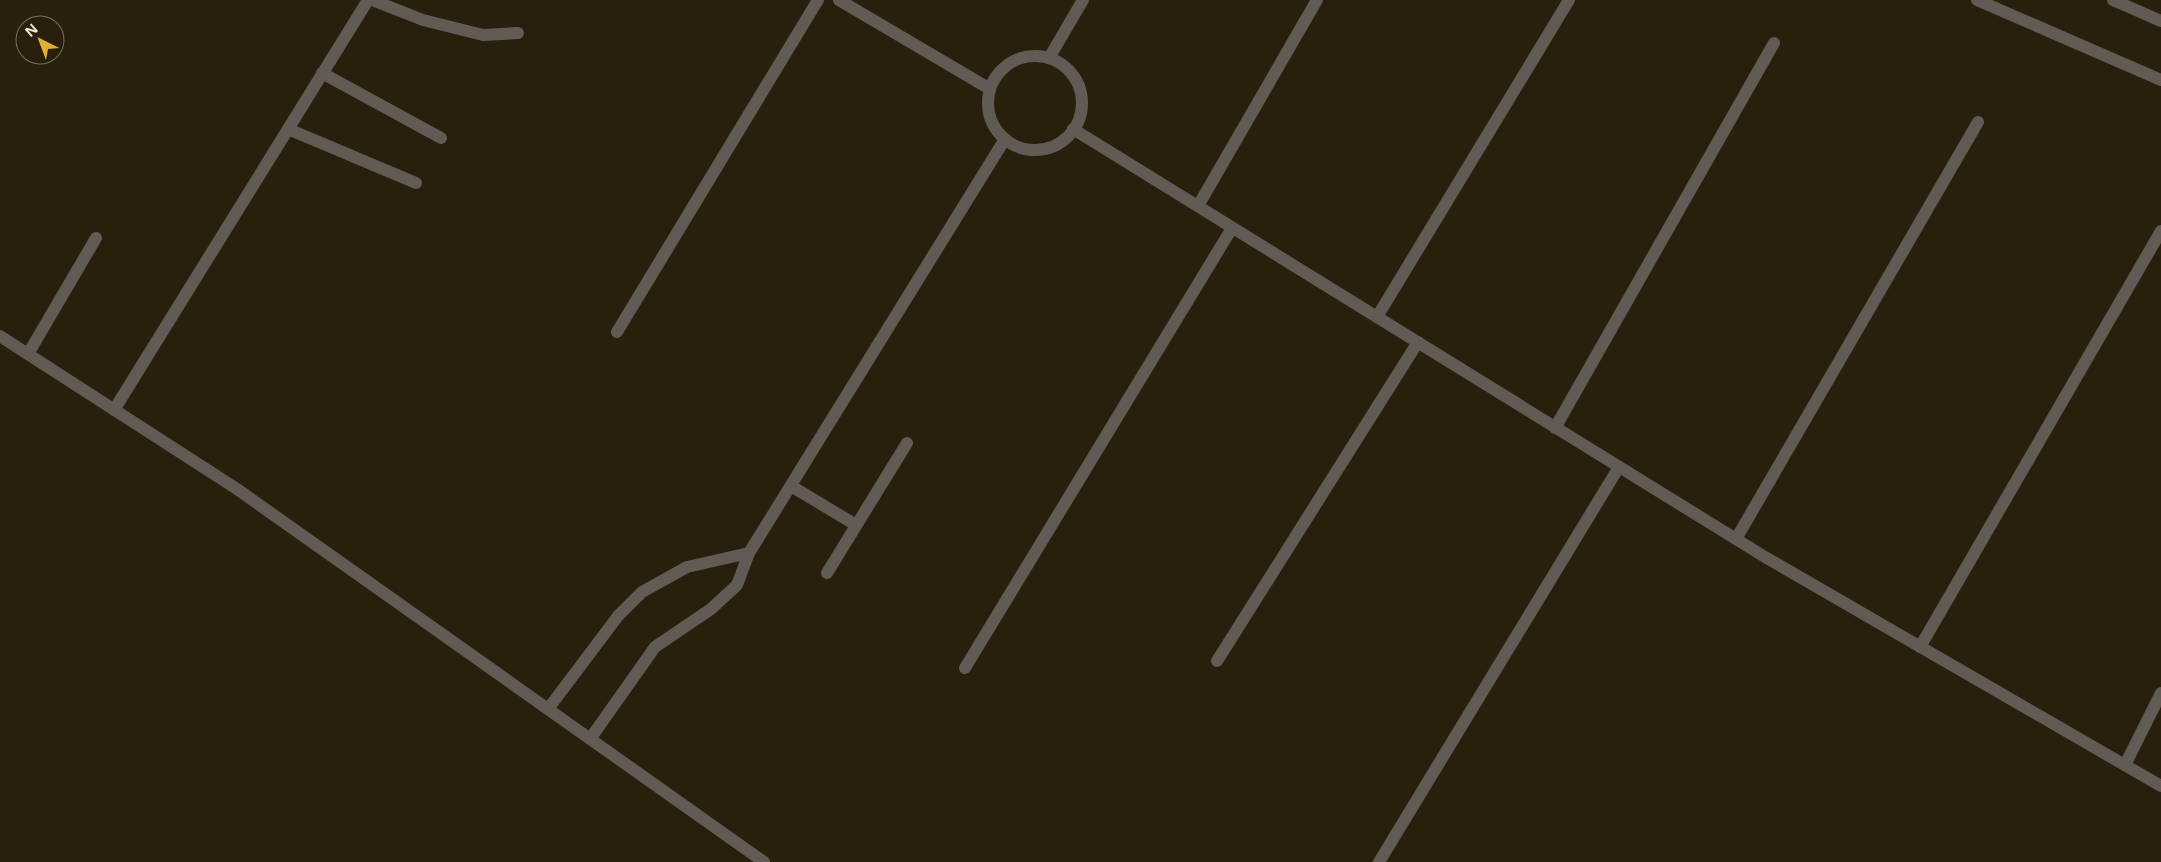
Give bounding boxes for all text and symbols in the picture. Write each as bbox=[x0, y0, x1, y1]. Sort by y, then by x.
north arrow bbox=[15, 15, 65, 65]
text: N bbox=[20, 19, 42, 41]

